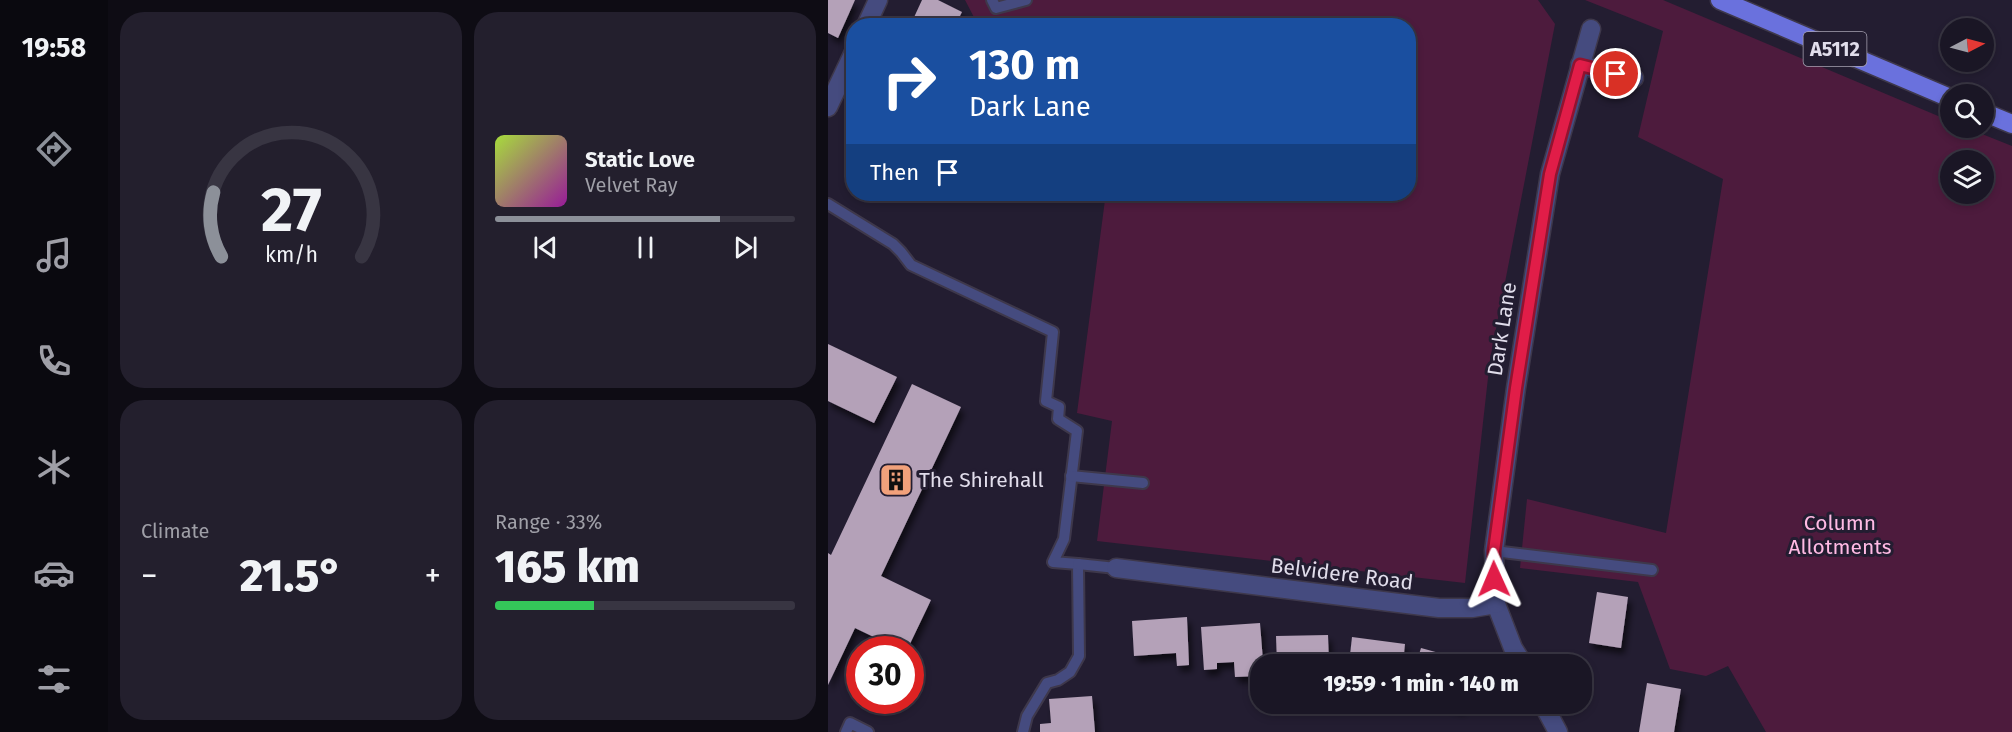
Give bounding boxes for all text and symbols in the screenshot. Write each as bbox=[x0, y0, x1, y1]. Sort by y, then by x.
north arrow bbox=[1940, 18, 1994, 72]
map controls bbox=[1940, 18, 1994, 204]
text: 19:58 bbox=[22, 32, 86, 64]
road number: A5112 bbox=[1804, 32, 1866, 66]
text: 130 m bbox=[969, 40, 1080, 90]
icon: right bbox=[870, 42, 948, 120]
pin bbox=[1590, 48, 1641, 99]
icon: arrive bbox=[1599, 57, 1632, 90]
button: search bbox=[1940, 84, 1994, 138]
text: Dark Lane bbox=[969, 91, 1091, 123]
icon: directions bbox=[33, 128, 75, 170]
text: Static Love bbox=[585, 146, 695, 173]
button: layers bbox=[1940, 150, 1994, 204]
icon: arrive bbox=[931, 156, 964, 189]
text: Then bbox=[870, 159, 919, 186]
text: 27 bbox=[261, 173, 321, 248]
text: Velvet Ray bbox=[585, 173, 678, 197]
icon: previous bbox=[529, 231, 562, 264]
icon: pause bbox=[629, 231, 662, 264]
icon: next bbox=[729, 231, 762, 264]
icon: music bbox=[33, 234, 75, 276]
text: km/h bbox=[264, 242, 318, 268]
street label: Dark Lane bbox=[1482, 280, 1522, 378]
icon: phone bbox=[33, 340, 75, 382]
icon: climate bbox=[33, 446, 75, 488]
building icon: The Shirehall bbox=[878, 462, 914, 498]
place label: The Shirehall bbox=[919, 467, 1044, 493]
text: Range · 33% bbox=[495, 510, 602, 534]
park label: Column Allotments bbox=[1788, 510, 1892, 560]
text: Climate bbox=[141, 519, 209, 543]
text: 165 km bbox=[495, 540, 640, 594]
position arrow bbox=[1462, 547, 1526, 611]
text: 21.5° bbox=[240, 549, 342, 603]
icon: car bbox=[33, 552, 75, 594]
street label: Belvidere Road bbox=[1269, 552, 1415, 596]
text: − bbox=[141, 556, 158, 596]
text: + bbox=[425, 556, 441, 596]
speed limit sign: 30 bbox=[846, 636, 924, 714]
icon: filters bbox=[33, 658, 75, 700]
text: 19:59 · 1 min · 140 m bbox=[1323, 670, 1519, 697]

